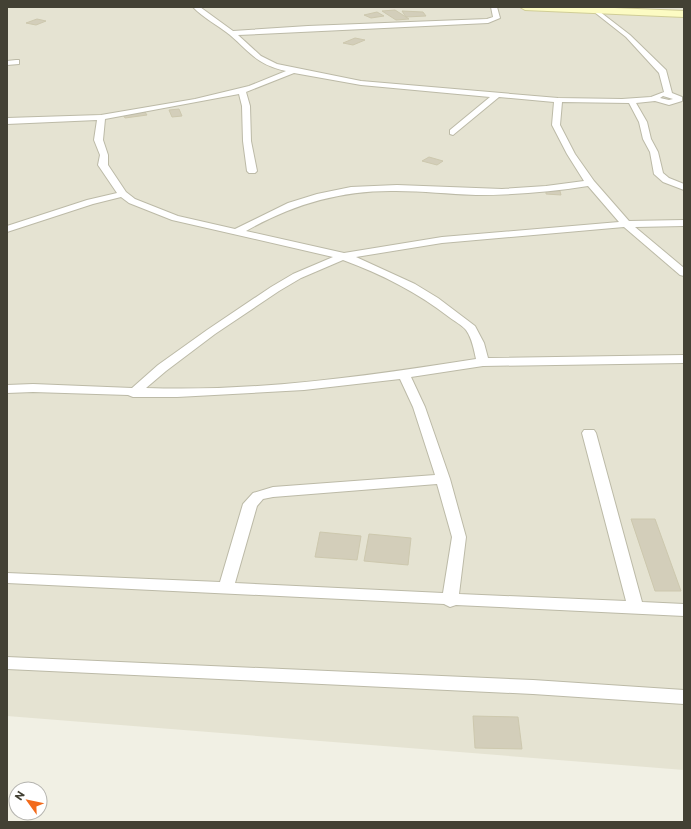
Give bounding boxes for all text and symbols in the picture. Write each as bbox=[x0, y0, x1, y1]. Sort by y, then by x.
north arrow bbox=[8, 781, 48, 821]
text: N bbox=[11, 788, 27, 802]

